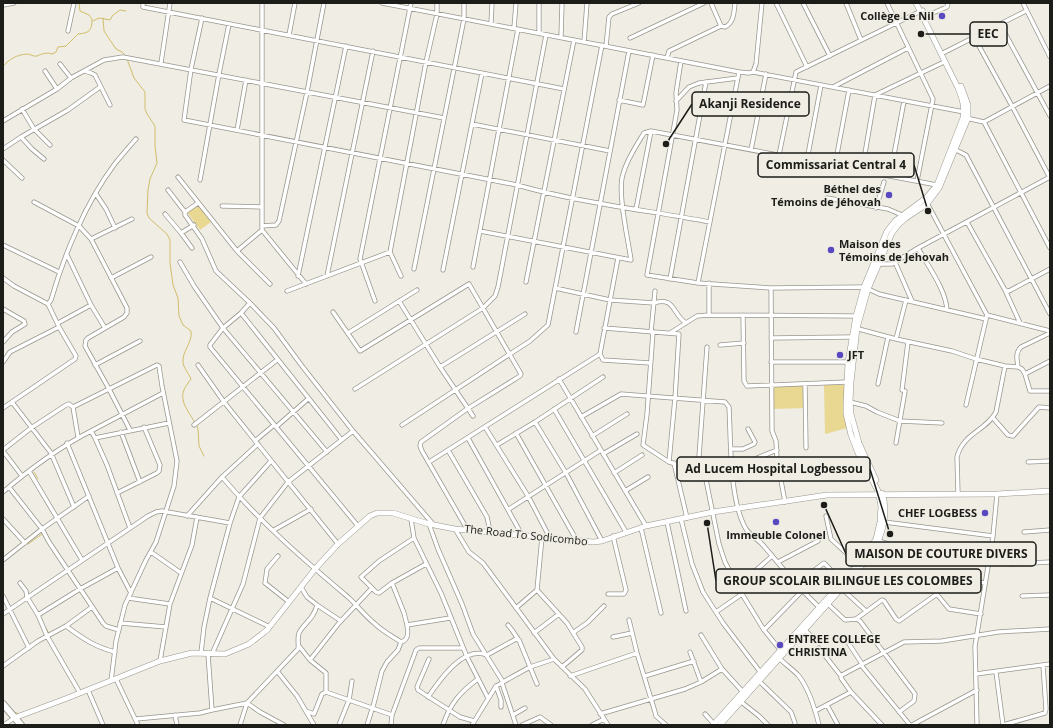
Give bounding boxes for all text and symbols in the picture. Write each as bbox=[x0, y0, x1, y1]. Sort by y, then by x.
place label: Collège Le Nil bbox=[860, 8, 934, 23]
marker: Collège Le Nil bbox=[937, 11, 947, 21]
callout: EEC bbox=[970, 22, 1007, 46]
text: EEC bbox=[977, 25, 999, 42]
callout: Akanji Residence bbox=[692, 92, 809, 116]
text: Akanji Residence bbox=[699, 95, 801, 112]
callout: Commissariat Central 4 bbox=[758, 153, 914, 177]
text: Commissariat Central 4 bbox=[766, 156, 906, 173]
place label: Béthel des Témoins de Jéhovah bbox=[771, 181, 882, 209]
marker: Béthel des Témoins de Jéhovah bbox=[884, 190, 894, 200]
place label: Maison des Témoins de Jehovah bbox=[839, 236, 949, 264]
marker: Maison des Témoins de Jehovah bbox=[826, 245, 836, 255]
place label: JFT bbox=[847, 347, 865, 362]
marker: JFT bbox=[835, 350, 845, 360]
callout: Ad Lucem Hospital Logbessou bbox=[677, 457, 870, 481]
text: Ad Lucem Hospital Logbessou bbox=[685, 460, 863, 477]
place label: CHEF LOGBESS bbox=[898, 505, 977, 520]
marker: CHEF LOGBESS bbox=[980, 508, 990, 518]
marker: Immeuble Colonel bbox=[771, 517, 781, 527]
street label: The Road To Sodicombo bbox=[464, 521, 589, 548]
place label: Immeuble Colonel bbox=[726, 527, 826, 542]
callout: MAISON DE COUTURE DIVERS bbox=[846, 542, 1036, 566]
text: MAISON DE COUTURE DIVERS bbox=[854, 545, 1028, 562]
callout: GROUP SCOLAIR BILINGUE LES COLOMBES bbox=[716, 569, 981, 593]
text: GROUP SCOLAIR BILINGUE LES COLOMBES bbox=[723, 572, 973, 589]
place label: ENTREE COLLEGE CHRISTINA bbox=[788, 631, 880, 659]
marker: ENTREE COLLEGE CHRISTINA bbox=[775, 640, 785, 650]

